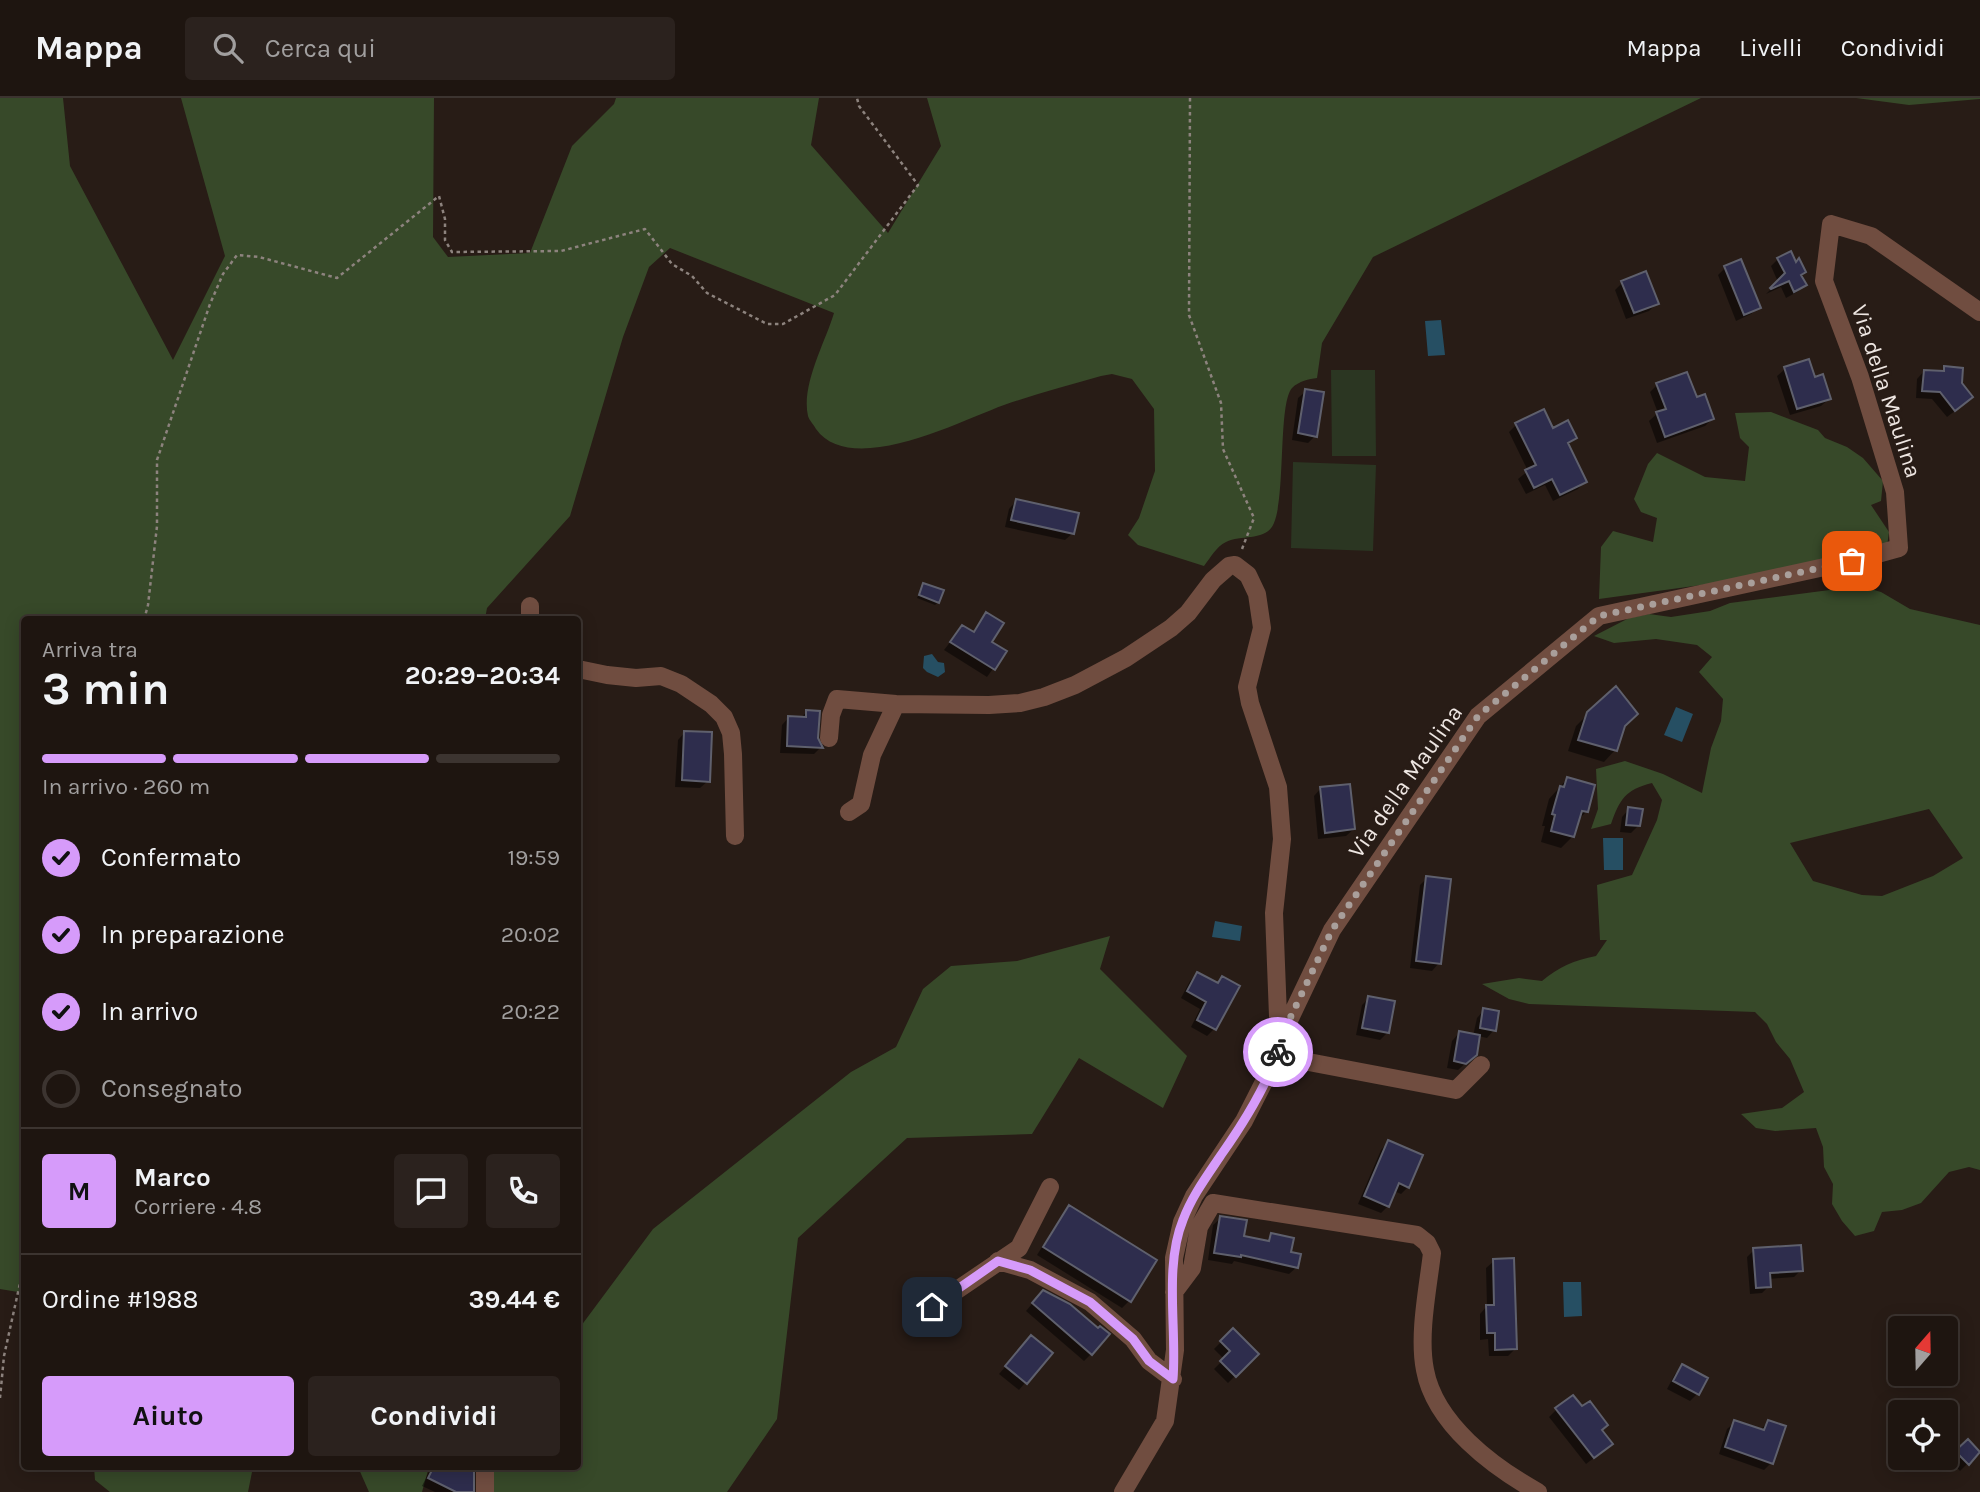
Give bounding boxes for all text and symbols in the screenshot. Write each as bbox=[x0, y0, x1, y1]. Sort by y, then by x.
search box bbox=[185, 17, 675, 80]
text: Mappa bbox=[35, 29, 143, 67]
icon: search bbox=[209, 29, 247, 67]
text: Cerca qui bbox=[265, 33, 376, 64]
text: Mappa bbox=[1627, 34, 1701, 62]
text: Livelli bbox=[1739, 34, 1803, 62]
text: Condividi bbox=[1841, 34, 1945, 62]
street label: Via della Maulina bbox=[1846, 301, 1927, 481]
pin bbox=[1822, 531, 1882, 591]
icon: bag bbox=[1833, 542, 1871, 580]
text: Arriva tra bbox=[42, 636, 138, 663]
text: 20:29–20:34 bbox=[405, 660, 560, 691]
text: 3 min bbox=[42, 662, 170, 716]
street label: Via della Maulina bbox=[1343, 700, 1468, 863]
text: In arrivo · 260 m bbox=[42, 773, 210, 800]
icon: check bbox=[42, 839, 80, 877]
text: Confermato bbox=[101, 842, 241, 873]
text: 19:59 bbox=[507, 844, 560, 871]
icon: check bbox=[42, 916, 80, 954]
text: In preparazione bbox=[101, 919, 285, 950]
text: 20:02 bbox=[501, 921, 560, 948]
icon: check bbox=[42, 993, 80, 1031]
text: In arrivo bbox=[101, 996, 198, 1027]
text: 20:22 bbox=[501, 998, 560, 1025]
courier bbox=[1243, 1017, 1313, 1087]
icon: bike bbox=[1259, 1033, 1297, 1071]
text: Consegnato bbox=[101, 1073, 243, 1104]
button: chat bbox=[394, 1154, 468, 1228]
button: phone bbox=[486, 1154, 560, 1228]
text: Marco bbox=[134, 1162, 211, 1193]
text: M bbox=[68, 1176, 90, 1207]
text: Corriere · 4.8 bbox=[134, 1193, 262, 1220]
pin bbox=[902, 1277, 962, 1337]
text: Ordine #1988 bbox=[42, 1284, 198, 1315]
text: 39.44 € bbox=[468, 1284, 560, 1315]
icon: home bbox=[913, 1288, 951, 1326]
north arrow bbox=[1888, 1316, 1958, 1386]
map controls bbox=[1888, 1316, 1958, 1470]
button: Aiuto bbox=[42, 1376, 294, 1456]
button: Condividi bbox=[308, 1376, 560, 1456]
button: locate bbox=[1888, 1400, 1958, 1470]

